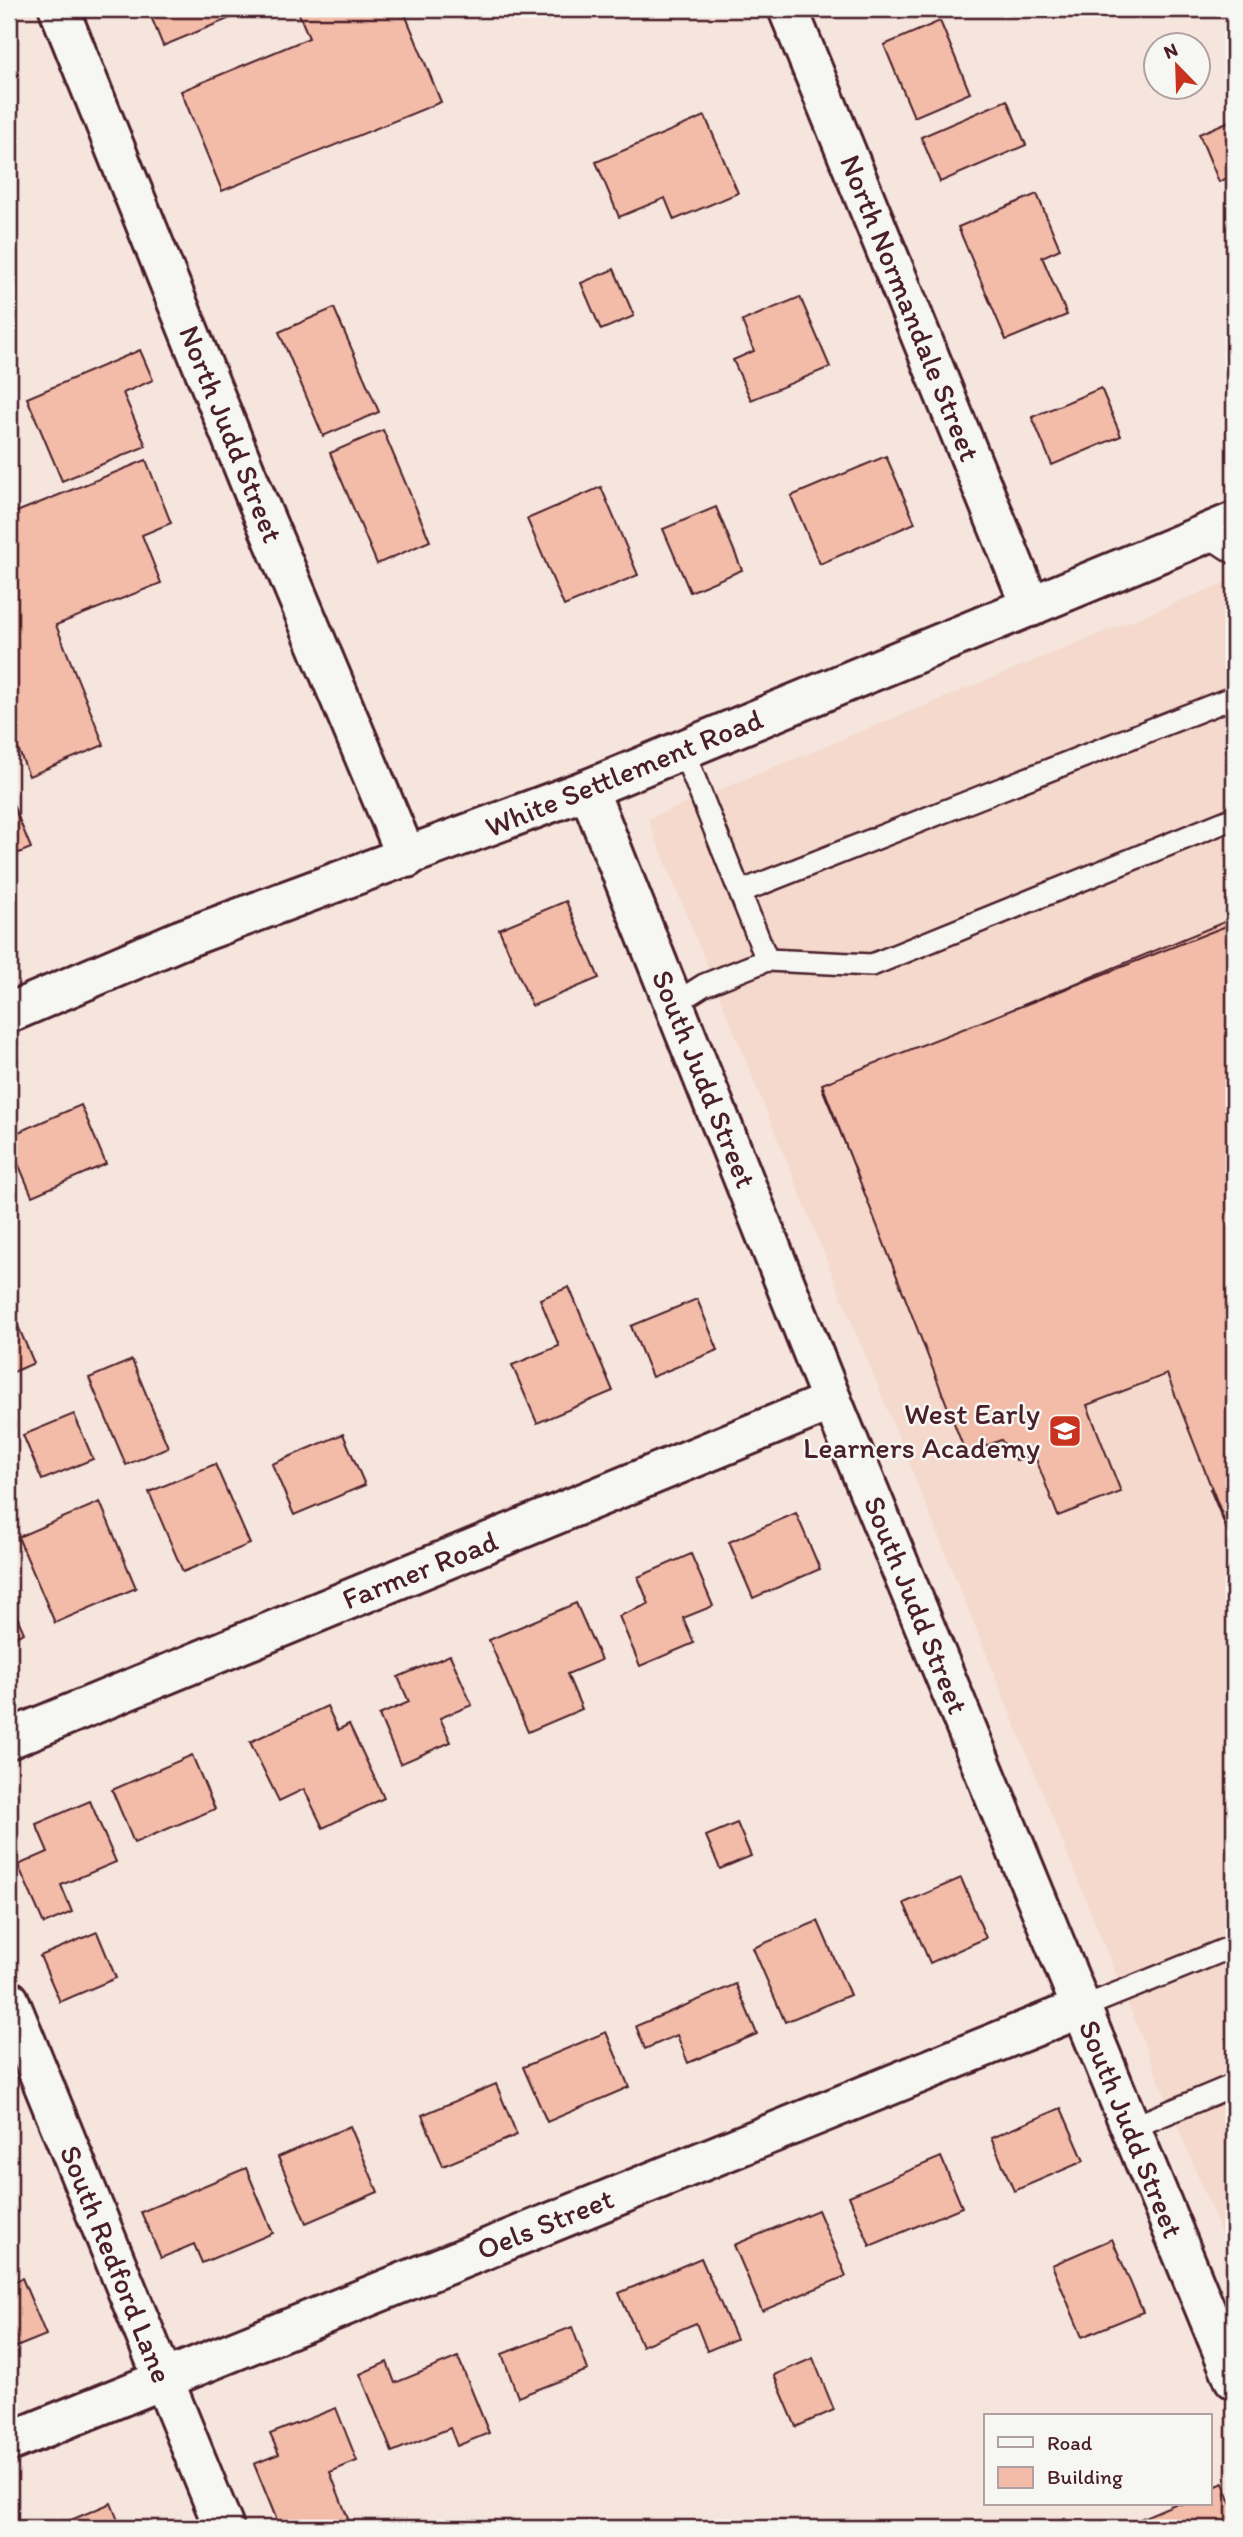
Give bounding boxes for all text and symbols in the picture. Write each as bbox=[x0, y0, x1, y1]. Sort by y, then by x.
north arrow bbox=[1142, 32, 1212, 102]
text: N bbox=[1160, 38, 1181, 64]
street label: North Normandale Street bbox=[832, 149, 989, 466]
street label: North Judd Street bbox=[171, 320, 292, 548]
street label: White Settlement Road bbox=[480, 700, 768, 845]
street label: South Judd Street bbox=[644, 964, 765, 1193]
place label: West Early Learners Academy bbox=[803, 1395, 1040, 1466]
school or university icon: West Early Learners Academy bbox=[1046, 1412, 1084, 1450]
street label: South Judd Street bbox=[856, 1490, 977, 1719]
street label: Farmer Road bbox=[337, 1521, 503, 1618]
street label: South Judd Street bbox=[1071, 2014, 1192, 2243]
street label: South Redford Lane bbox=[52, 2140, 181, 2388]
street label: Oels Street bbox=[471, 2179, 619, 2268]
legend bbox=[984, 2414, 1212, 2506]
text: Road bbox=[1047, 2430, 1093, 2455]
text: Building bbox=[1047, 2464, 1123, 2489]

